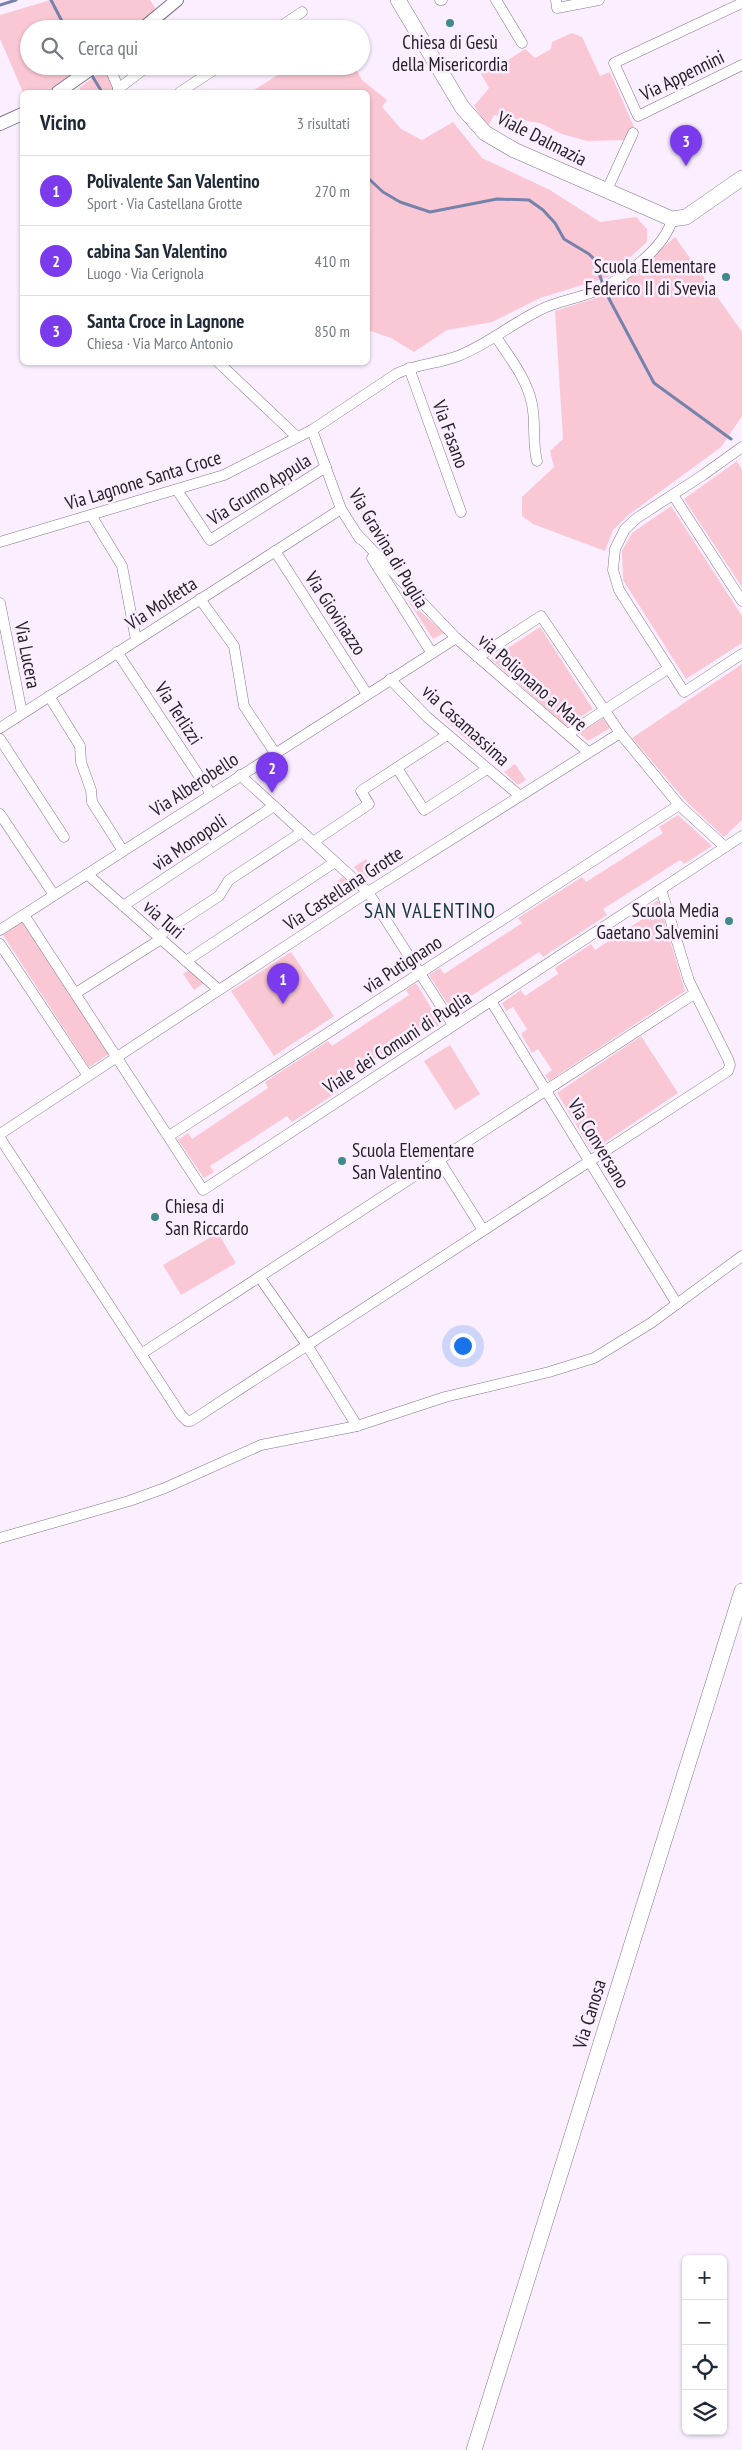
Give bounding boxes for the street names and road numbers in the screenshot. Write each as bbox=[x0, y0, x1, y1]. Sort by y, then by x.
street label: Via Appennini bbox=[635, 44, 728, 106]
street label: Viale Dalmazia bbox=[492, 105, 591, 171]
street label: Via Fasano bbox=[427, 396, 474, 471]
street label: Via Lagnone Santa Croce bbox=[61, 445, 224, 515]
street label: Via Grumo Appula bbox=[202, 448, 315, 531]
street label: Via Gravina di Puglia bbox=[343, 483, 434, 612]
street label: Via Giovinazzo bbox=[299, 566, 372, 659]
street label: Via Molfetta bbox=[120, 571, 201, 635]
street label: Via Lucera bbox=[10, 619, 46, 690]
street label: via Polignano a Mare bbox=[473, 628, 593, 736]
street label: Via Terlizzi bbox=[149, 676, 208, 749]
street label: via Casamassima bbox=[417, 679, 515, 771]
street label: Via Alberobello bbox=[145, 747, 243, 822]
street label: via Monopoli bbox=[147, 808, 231, 876]
street label: Via Castellana Grotte bbox=[278, 840, 407, 936]
street label: via Turi bbox=[138, 894, 190, 944]
street label: via Putignano bbox=[358, 930, 446, 998]
street label: Viale dei Comuni di Puglia bbox=[318, 985, 475, 1099]
street label: Via Conversano bbox=[562, 1093, 635, 1192]
street label: Via Canosa bbox=[567, 1976, 611, 2053]

